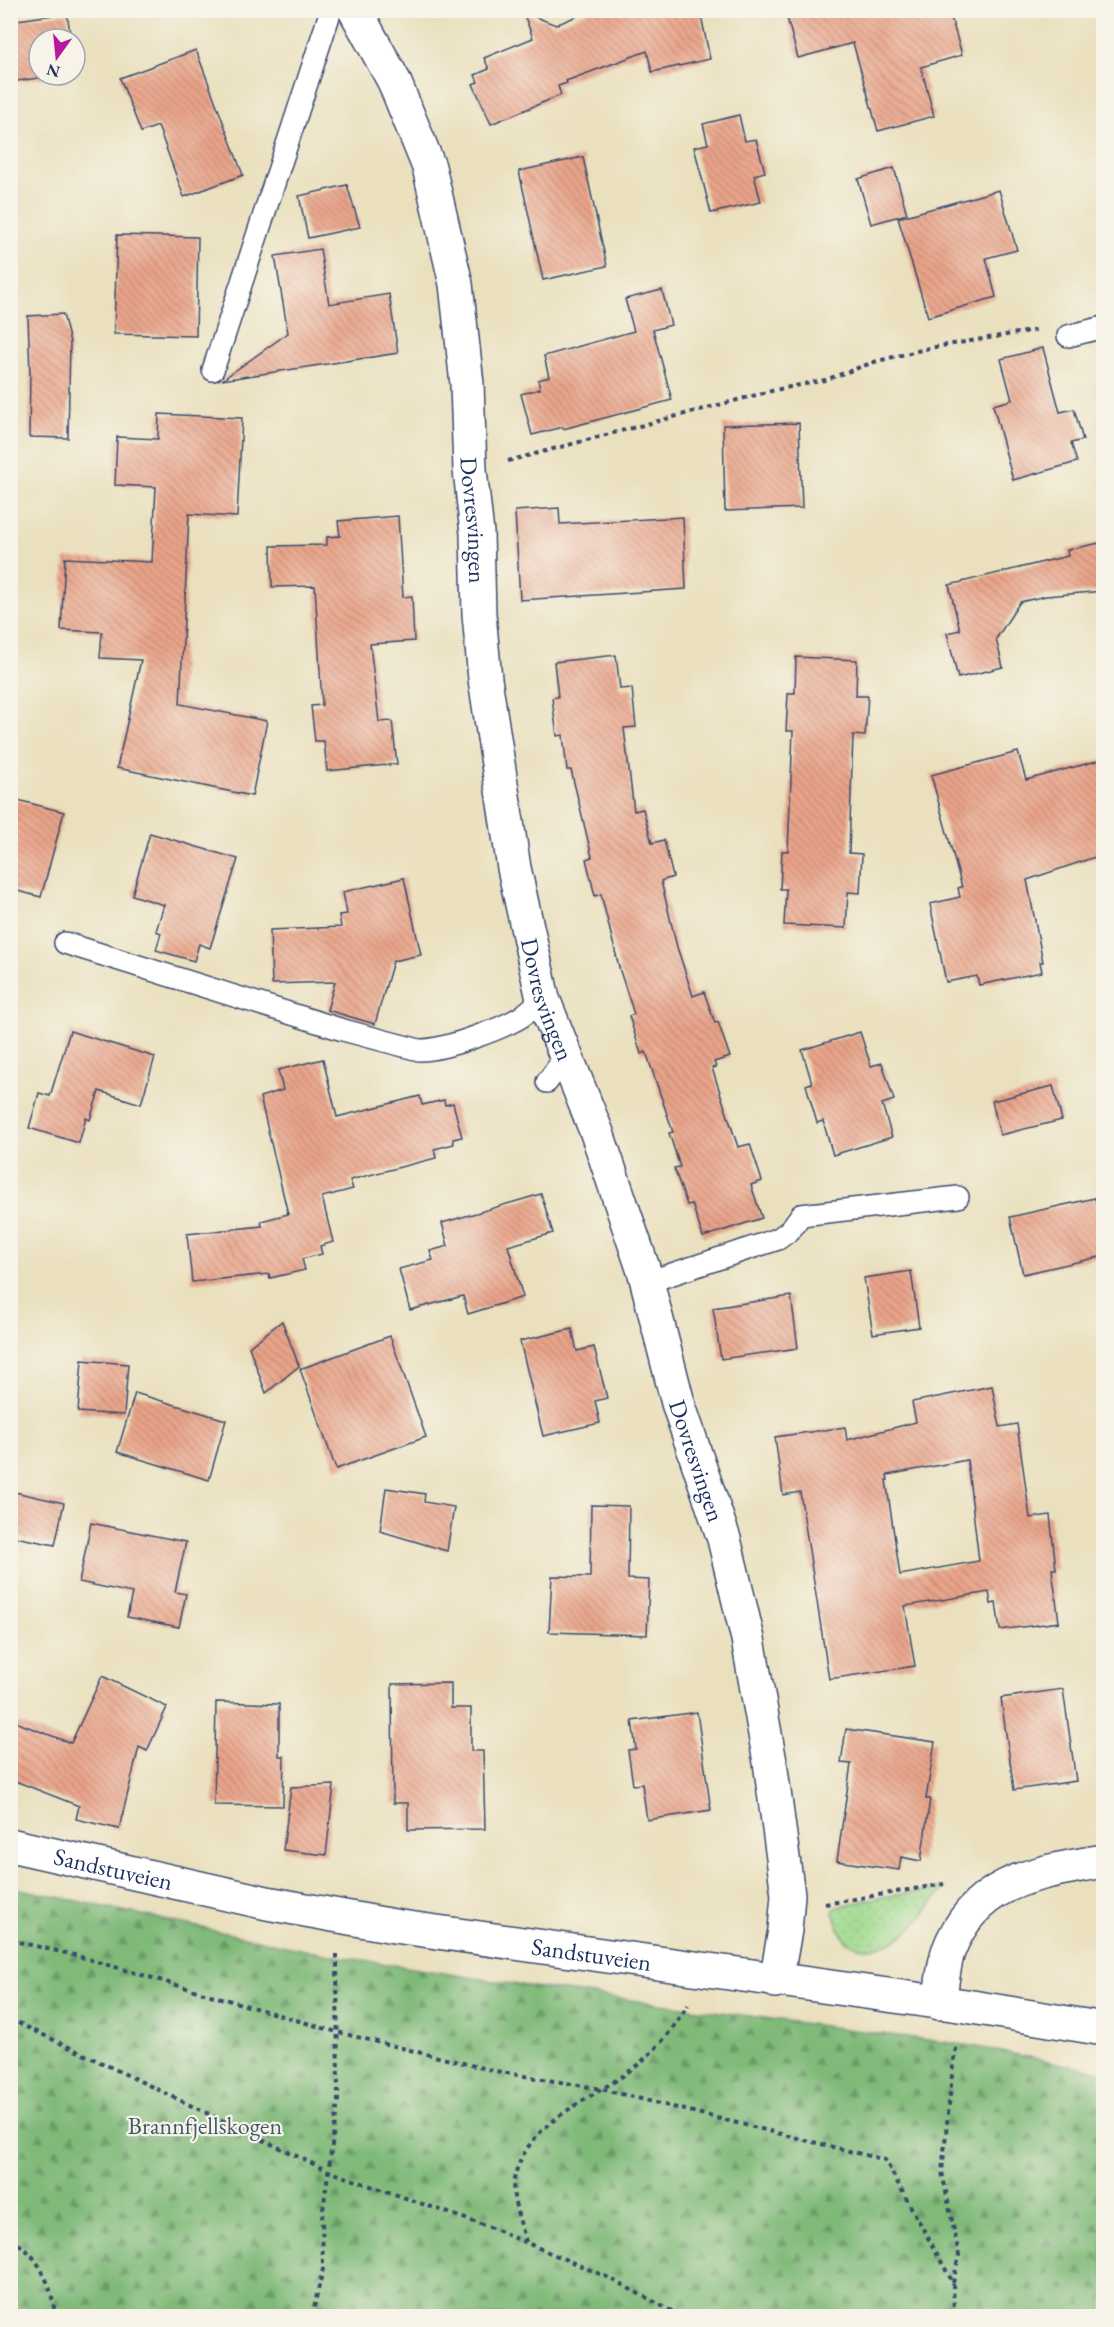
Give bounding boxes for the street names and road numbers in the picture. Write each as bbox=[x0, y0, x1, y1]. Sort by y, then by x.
street label: Dovresvingen bbox=[454, 456, 494, 584]
street label: Dovresvingen bbox=[514, 935, 582, 1065]
street label: Dovresvingen bbox=[662, 1395, 733, 1526]
street label: Sandstuveien bbox=[51, 1840, 176, 1897]
street label: Sandstuveien bbox=[530, 1930, 654, 1977]

